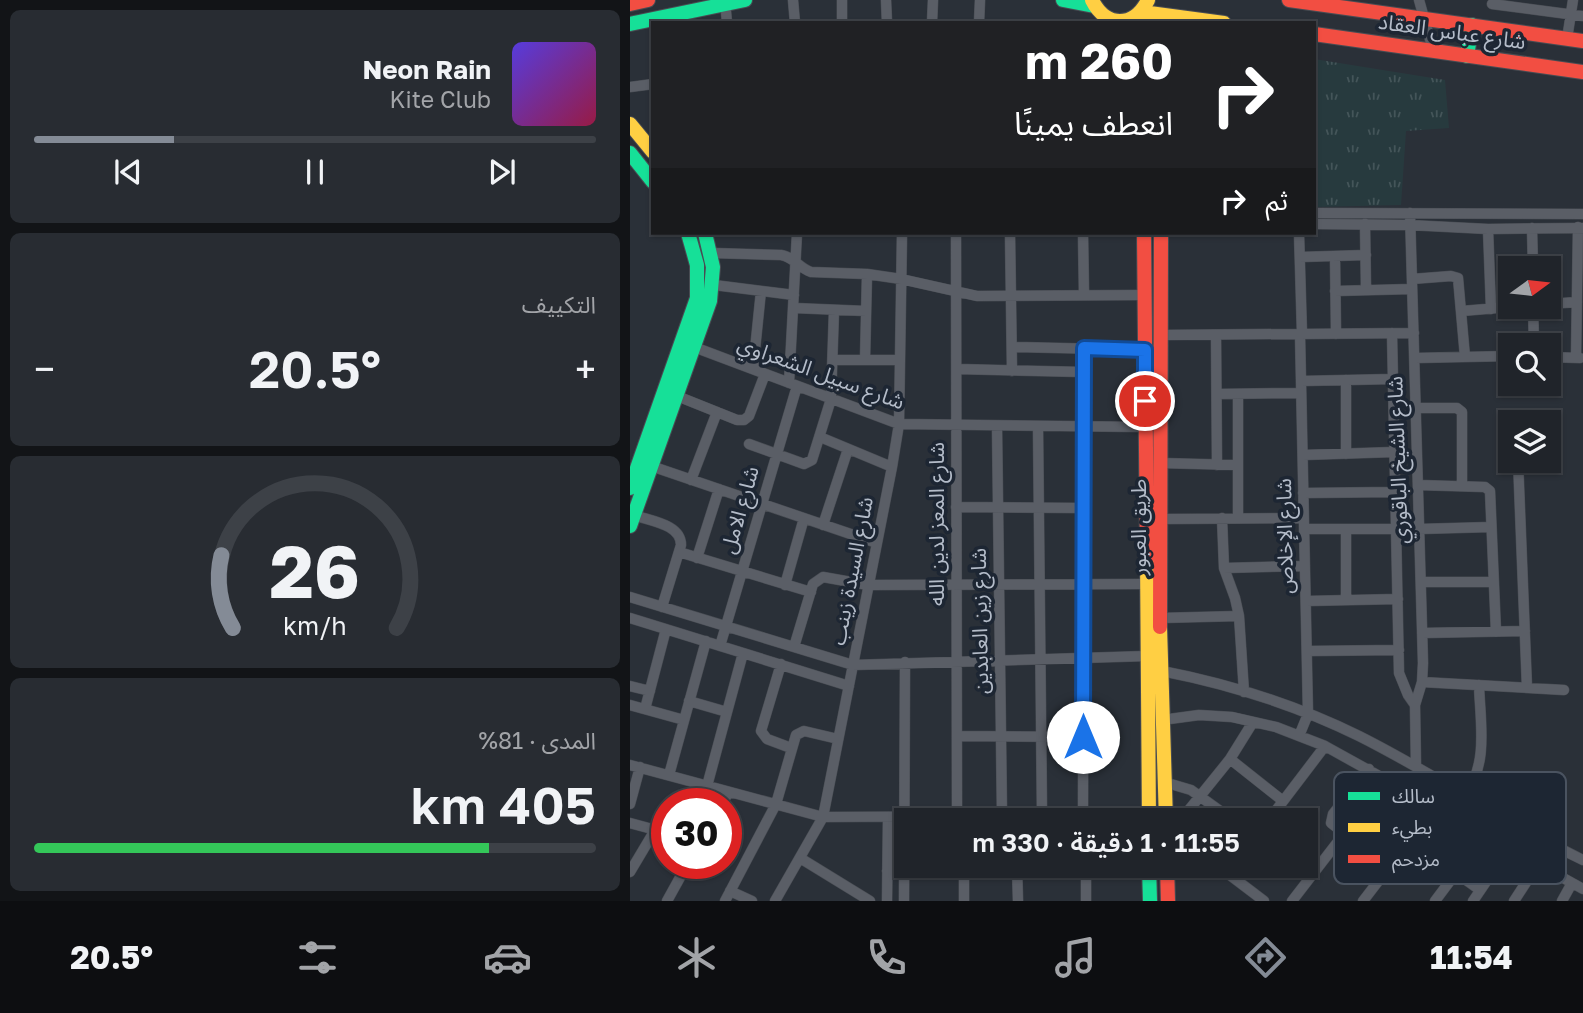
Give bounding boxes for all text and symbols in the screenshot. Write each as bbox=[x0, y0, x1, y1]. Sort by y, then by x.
street label: شارع عباس العقاد bbox=[1376, 8, 1528, 57]
text: 260 m bbox=[1025, 31, 1173, 90]
icon: right bbox=[1197, 49, 1288, 140]
text: Neon Rain bbox=[362, 54, 491, 85]
text: Kite Club bbox=[390, 85, 491, 113]
text: انعطف يمينًا bbox=[1014, 104, 1173, 142]
icon: previous bbox=[109, 153, 147, 191]
icon: pause bbox=[296, 153, 334, 191]
icon: next bbox=[483, 153, 521, 191]
icon: right bbox=[1214, 182, 1252, 220]
text: ثم bbox=[1266, 185, 1288, 216]
north arrow bbox=[1498, 256, 1561, 318]
map controls bbox=[1498, 256, 1561, 473]
text: التكييف bbox=[522, 290, 596, 318]
street label: شارع سبيل الشعراوي bbox=[733, 330, 908, 418]
button: search bbox=[1498, 333, 1561, 396]
text: 20.5° bbox=[249, 337, 381, 399]
text: − bbox=[34, 346, 55, 391]
text: + bbox=[575, 346, 596, 391]
pin bbox=[1115, 371, 1175, 431]
street label: شارع الشيخ الباقوري bbox=[1381, 376, 1417, 544]
icon: arrive bbox=[1126, 382, 1164, 420]
button: layers bbox=[1498, 410, 1561, 473]
street label: شارع المعز لدين الله bbox=[923, 442, 952, 606]
street label: شارع الامل bbox=[714, 463, 767, 557]
street label: شارع الإخلاص bbox=[1270, 478, 1301, 594]
street label: طريق العبور bbox=[1125, 479, 1152, 576]
street label: شارع السيدة زينب bbox=[824, 494, 881, 648]
text: 26 bbox=[270, 527, 360, 614]
street label: شارع زين العابدين bbox=[965, 548, 996, 694]
text: km/h bbox=[283, 610, 347, 641]
position arrow bbox=[1046, 700, 1120, 774]
text: المدى · 81% bbox=[479, 726, 596, 754]
legend bbox=[1334, 772, 1566, 884]
text: 405 km bbox=[411, 773, 596, 835]
text: سالك bbox=[1392, 784, 1435, 807]
speed limit sign: 30 bbox=[651, 788, 742, 879]
text: بطيء bbox=[1392, 815, 1432, 842]
text: 11:55 · 1 دقيقة · 330 m bbox=[972, 827, 1240, 858]
text: مزدحم bbox=[1392, 847, 1440, 874]
icon: filters bbox=[293, 933, 342, 982]
icon: car bbox=[483, 933, 532, 982]
icon: climate bbox=[672, 933, 721, 982]
icon: phone bbox=[862, 933, 911, 982]
icon: music bbox=[1051, 933, 1100, 982]
icon: directions bbox=[1241, 933, 1290, 982]
text: 20.5° bbox=[70, 938, 153, 976]
text: 11:54 bbox=[1430, 938, 1513, 976]

